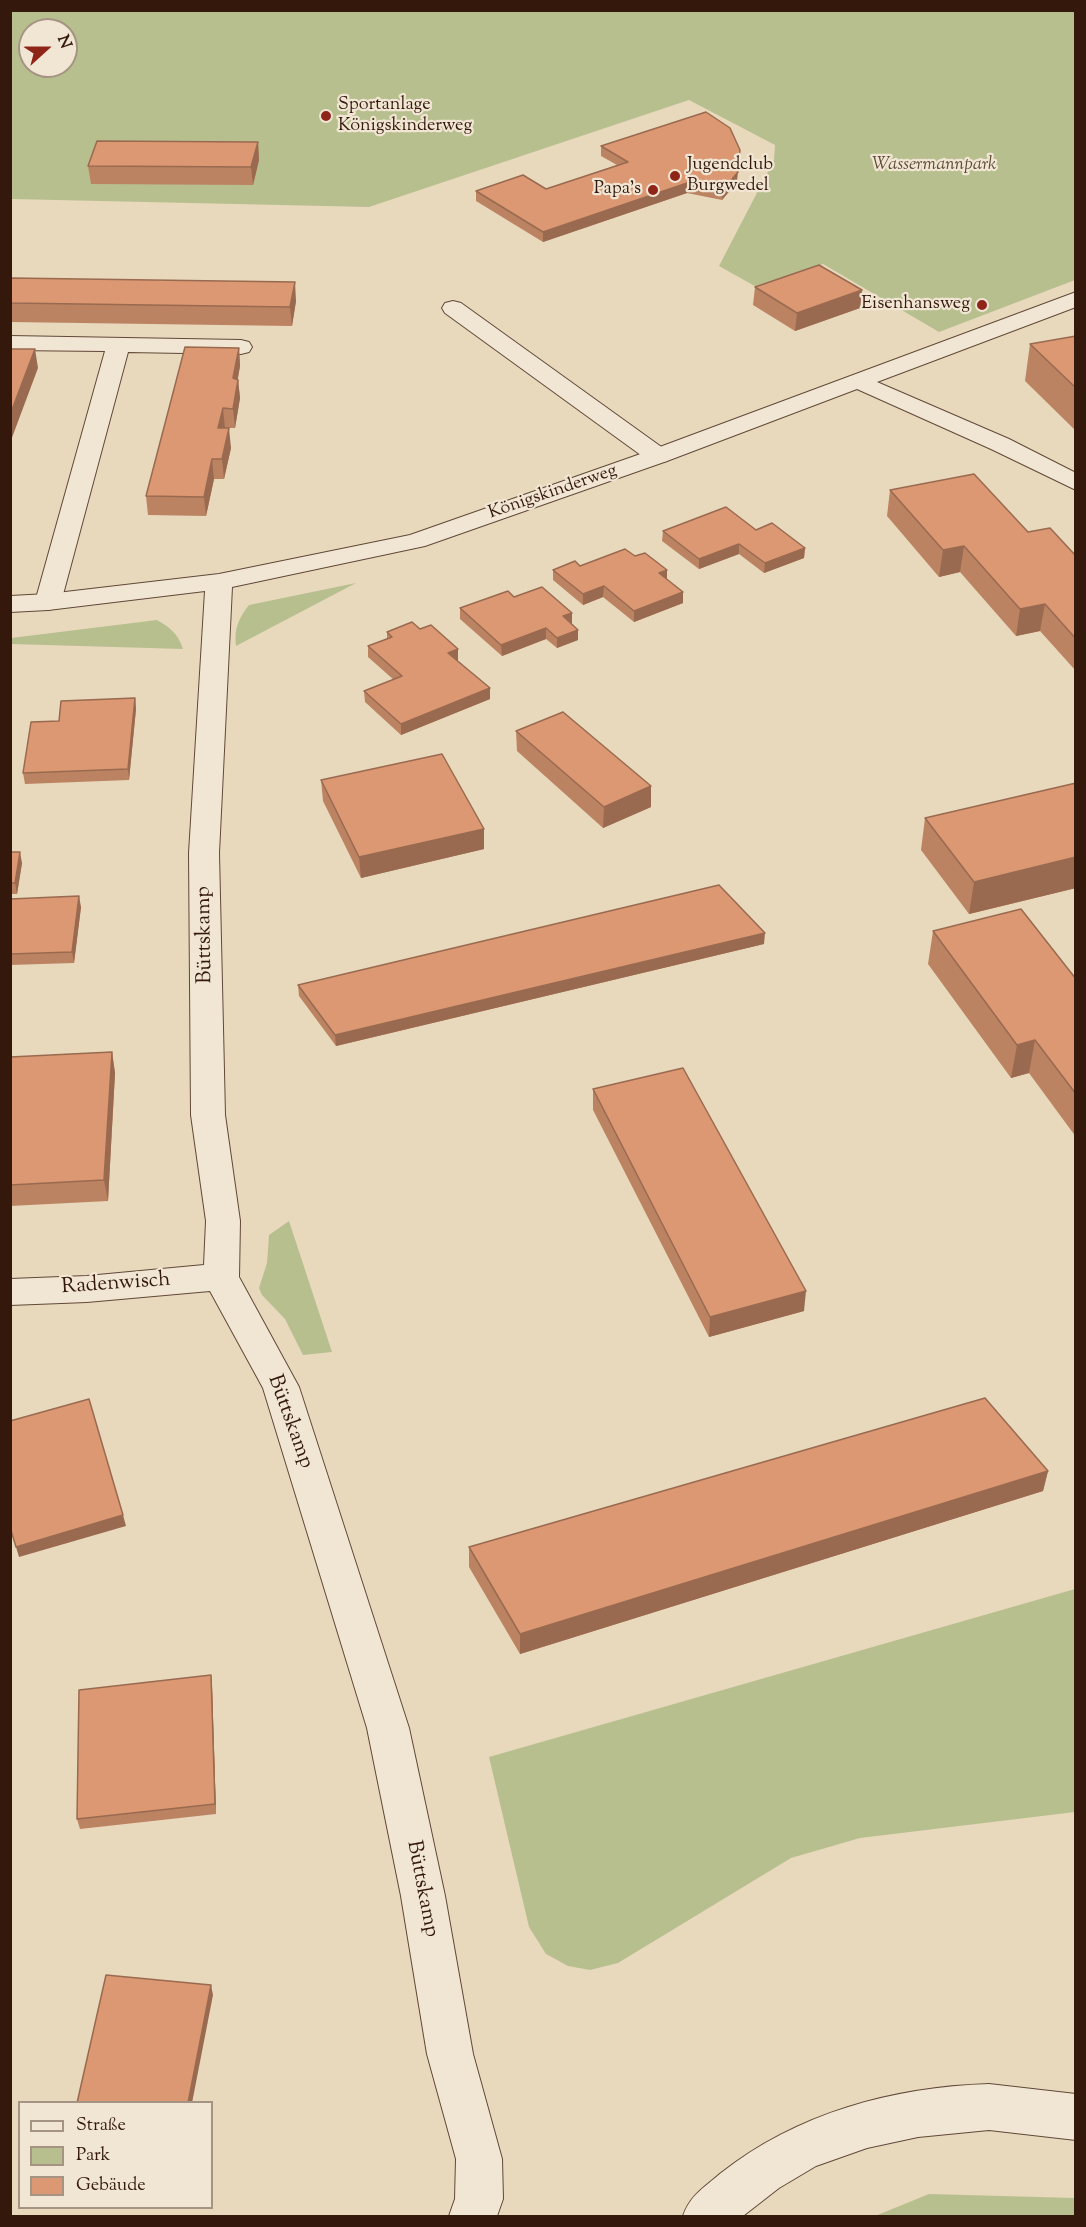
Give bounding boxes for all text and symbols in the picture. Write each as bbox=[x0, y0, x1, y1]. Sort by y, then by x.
north arrow bbox=[18, 18, 78, 78]
text: N bbox=[50, 32, 76, 52]
place label: Sportanlage Königskinderweg bbox=[338, 95, 472, 138]
marker: Sportanlage Königskinderweg bbox=[319, 109, 333, 123]
place label: Jugendclub Burgwedel bbox=[687, 155, 773, 198]
park label: Wassermannpark bbox=[872, 155, 996, 177]
marker: Jugendclub Burgwedel bbox=[668, 169, 682, 183]
place label: Papa's bbox=[594, 179, 641, 201]
marker: Papa's bbox=[646, 183, 660, 197]
place label: Eisenhansweg bbox=[861, 294, 970, 316]
marker: Eisenhansweg bbox=[975, 298, 989, 312]
street label: Königskinderweg bbox=[486, 461, 620, 525]
street label: Büttskamp bbox=[193, 886, 219, 984]
street label: Radenwisch bbox=[61, 1269, 171, 1301]
street label: Büttskamp bbox=[260, 1372, 318, 1472]
street label: Büttskamp bbox=[399, 1839, 443, 1939]
legend bbox=[18, 2101, 213, 2209]
text: Straße bbox=[76, 2113, 126, 2139]
text: Park bbox=[76, 2143, 110, 2169]
text: Gebäude bbox=[76, 2173, 146, 2199]

